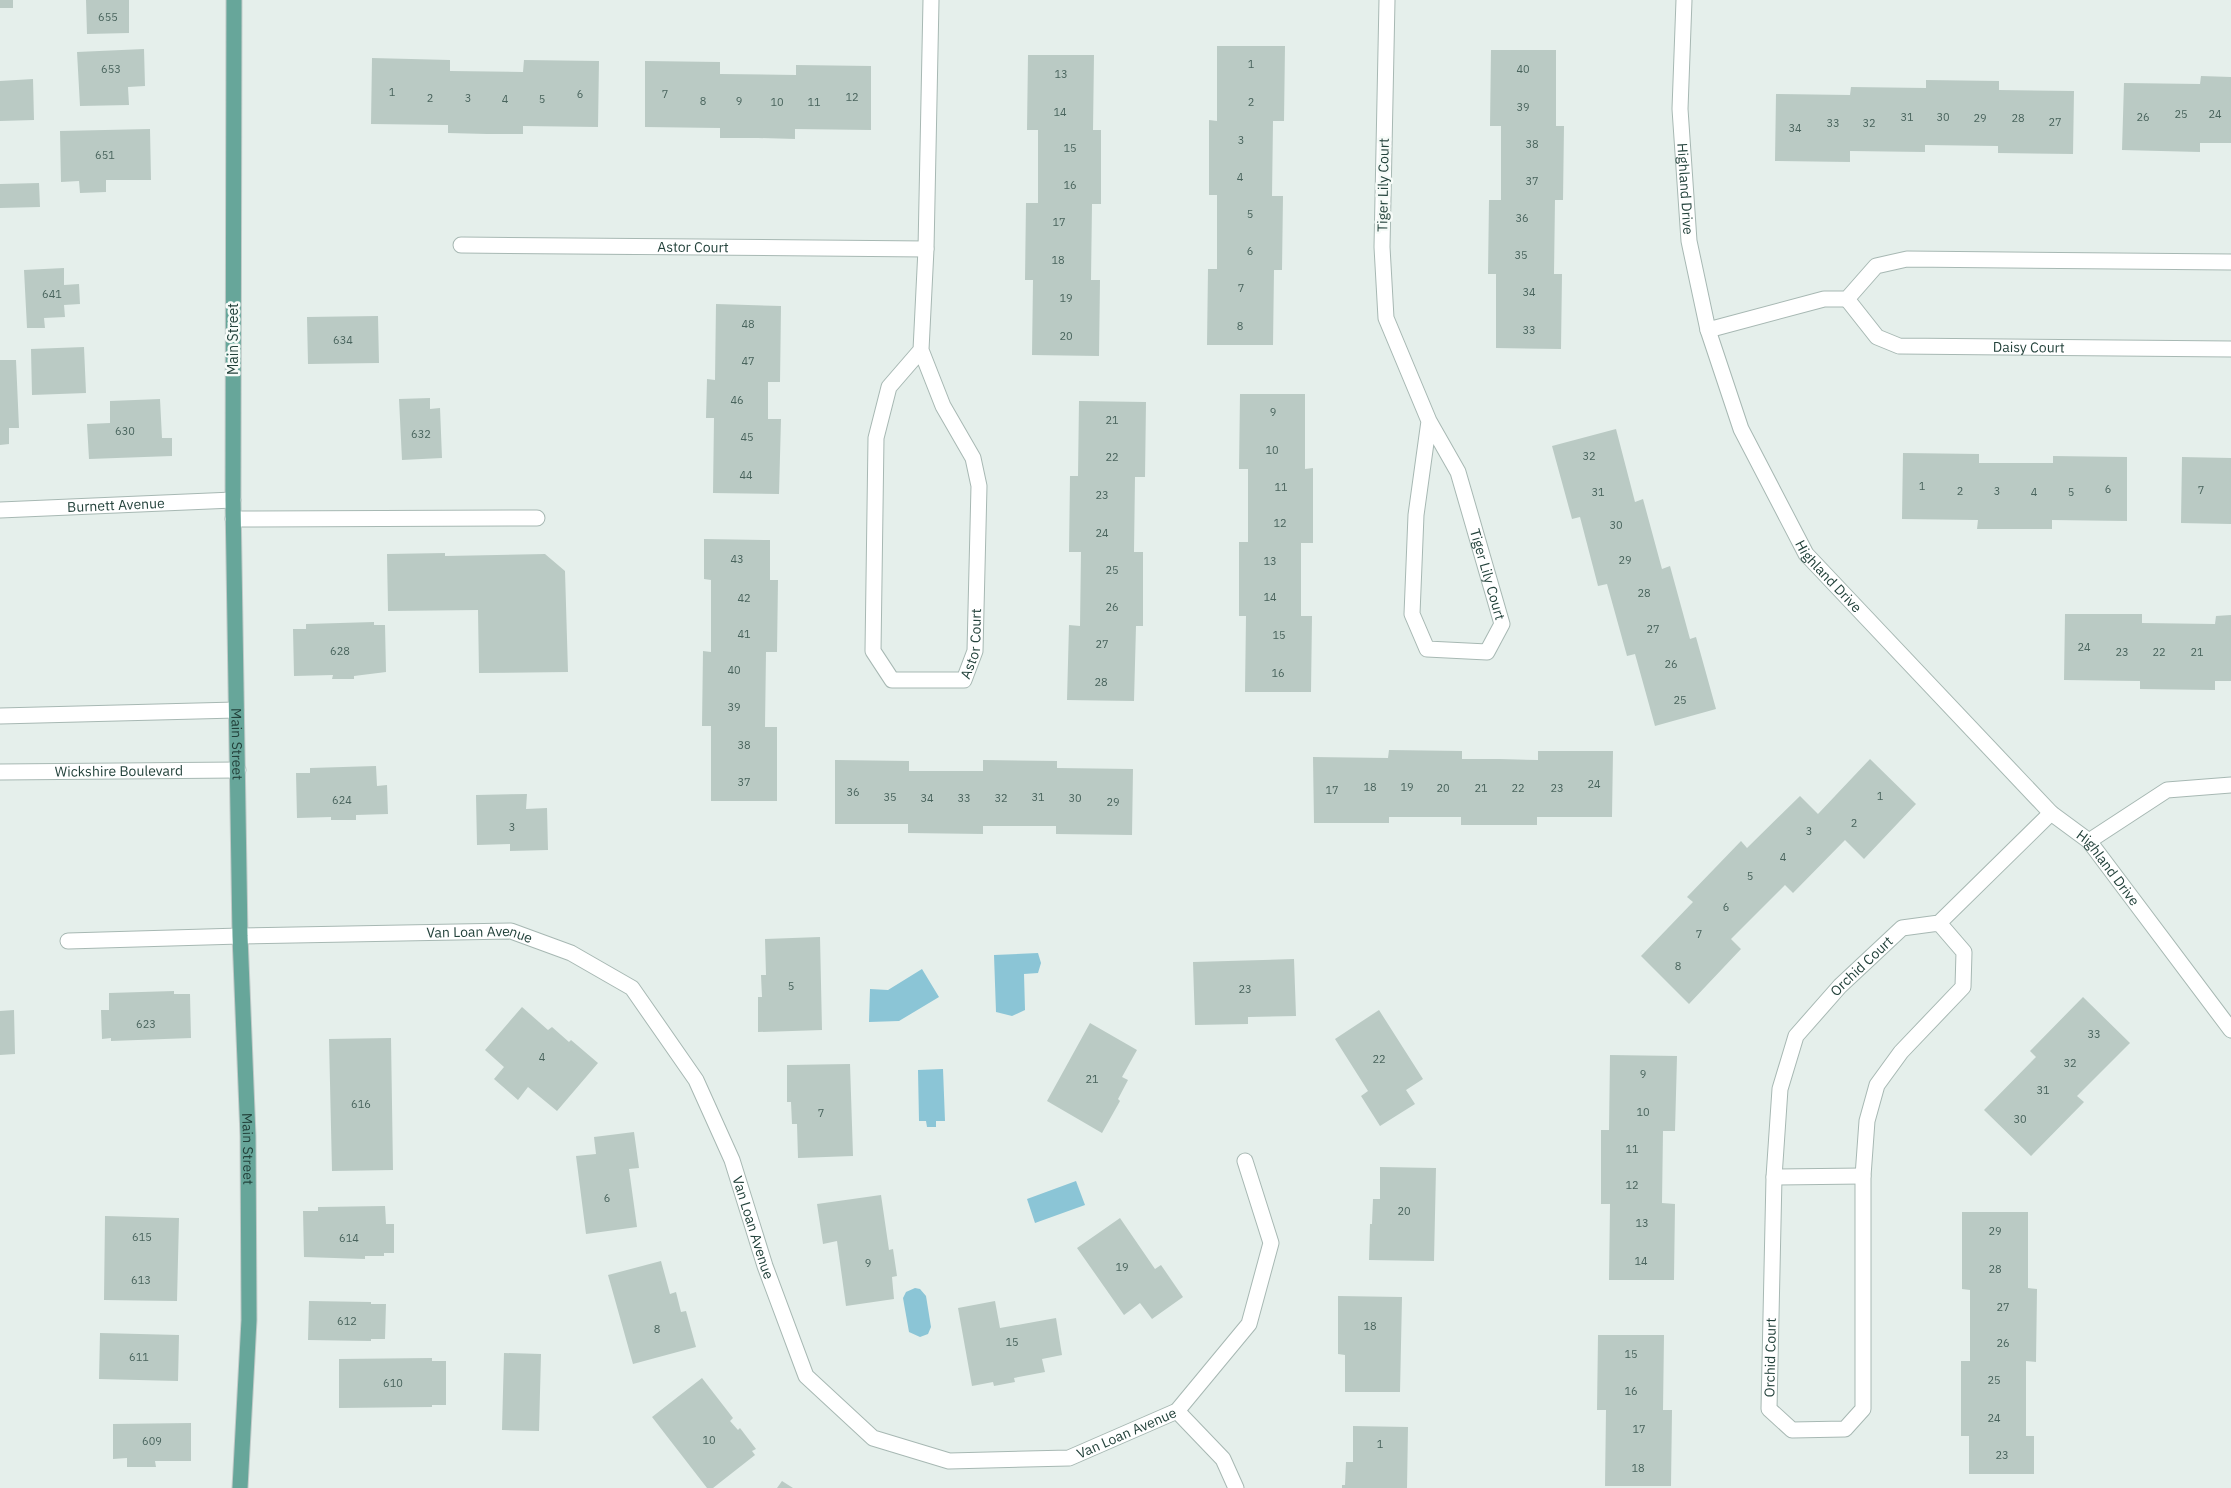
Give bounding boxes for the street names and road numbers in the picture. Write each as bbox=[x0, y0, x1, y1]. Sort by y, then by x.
street label: Tiger Lily Court bbox=[1373, 138, 1393, 232]
street label: Highland Drive bbox=[1673, 142, 1698, 236]
street label: Astor Court bbox=[657, 238, 729, 256]
street label: Main Street bbox=[224, 303, 242, 375]
street label: Daisy Court bbox=[1993, 338, 2065, 356]
street label: Burnett Avenue bbox=[67, 494, 165, 516]
street label: Tiger Lily Court bbox=[1466, 527, 1509, 622]
street label: Highland Drive bbox=[1791, 537, 1866, 617]
street label: Astor Court bbox=[956, 608, 985, 681]
street label: Main Street bbox=[227, 708, 246, 780]
street label: Wickshire Boulevard bbox=[55, 761, 183, 781]
street label: Highland Drive bbox=[2073, 826, 2144, 910]
street label: Van Loan Avenue bbox=[426, 922, 535, 947]
street label: Orchid Court bbox=[1826, 932, 1897, 1000]
street label: Main Street bbox=[238, 1112, 257, 1185]
street label: Van Loan Avenue bbox=[729, 1174, 778, 1282]
street label: Orchid Court bbox=[1760, 1317, 1780, 1397]
street label: Van Loan Avenue bbox=[1074, 1403, 1179, 1463]

